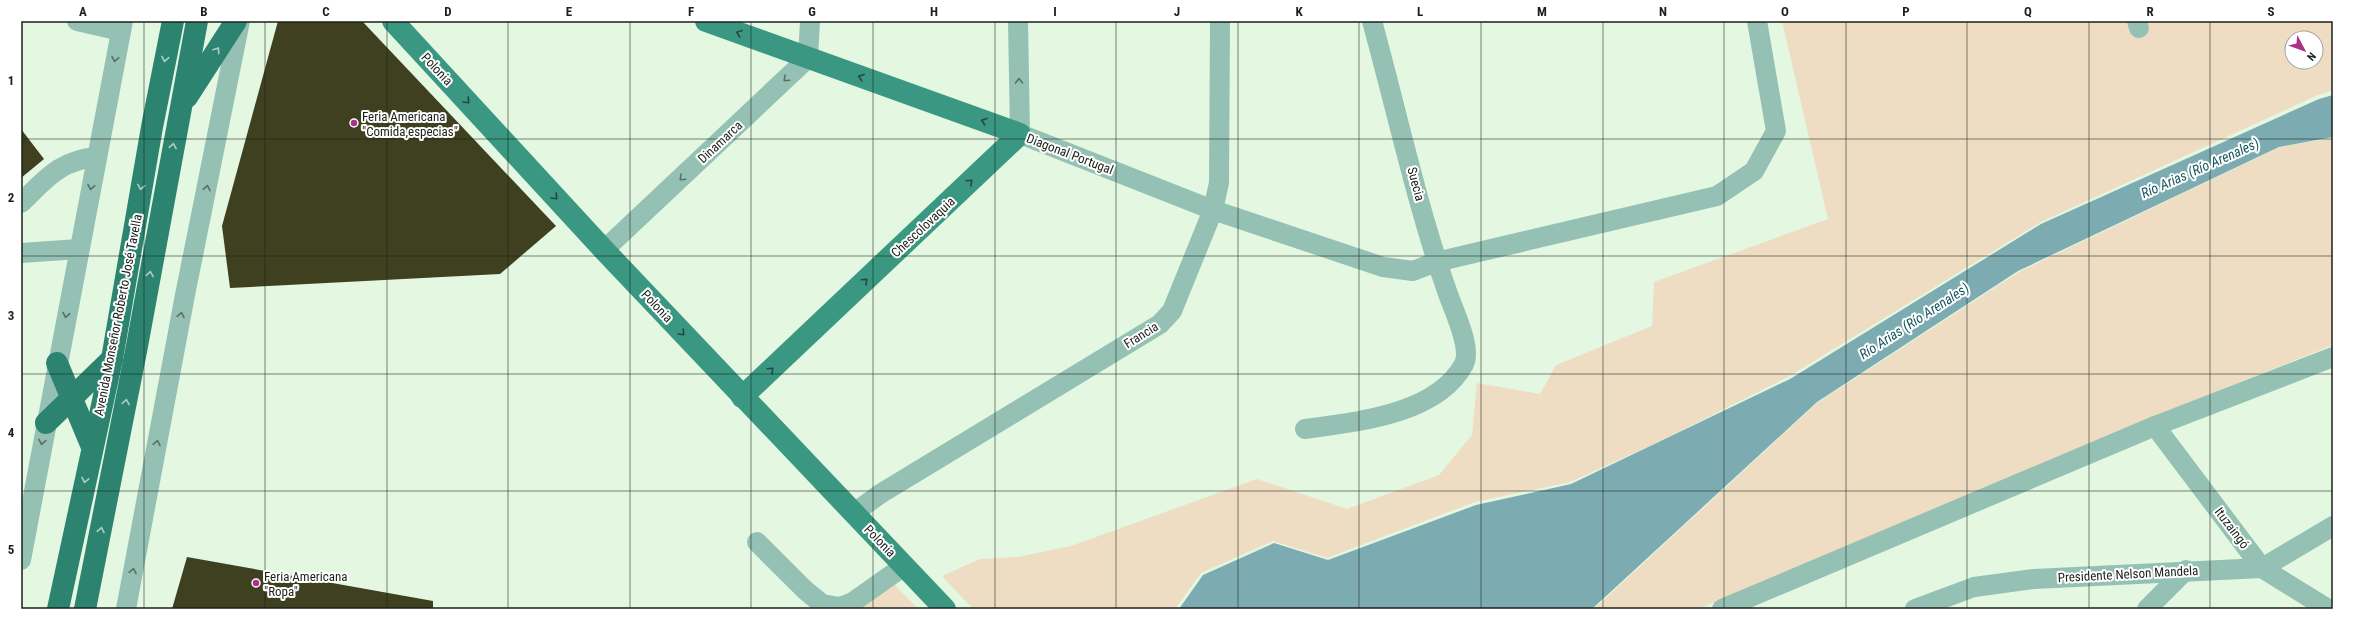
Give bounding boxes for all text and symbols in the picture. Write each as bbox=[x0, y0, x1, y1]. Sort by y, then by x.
text: A bbox=[79, 4, 87, 19]
text: B bbox=[200, 4, 208, 19]
text: C bbox=[322, 4, 330, 19]
text: D bbox=[444, 4, 452, 19]
text: E bbox=[566, 4, 573, 19]
text: F bbox=[688, 4, 694, 19]
text: G bbox=[808, 4, 816, 19]
text: H bbox=[930, 4, 938, 19]
text: I bbox=[1053, 4, 1057, 19]
text: J bbox=[1174, 4, 1180, 19]
text: K bbox=[1295, 4, 1303, 19]
text: L bbox=[1417, 4, 1423, 19]
text: M bbox=[1537, 4, 1547, 19]
text: N bbox=[1659, 4, 1667, 19]
text: O bbox=[1781, 4, 1789, 19]
text: P bbox=[1902, 4, 1910, 19]
text: Q bbox=[2024, 4, 2032, 19]
text: R bbox=[2146, 4, 2154, 19]
text: S bbox=[2267, 4, 2275, 19]
one-way arrow bbox=[736, 29, 743, 38]
north arrow bbox=[2284, 30, 2324, 70]
one-way arrow bbox=[212, 47, 220, 54]
text: N bbox=[2304, 49, 2318, 63]
street label: Polonia bbox=[418, 50, 456, 88]
one-way arrow bbox=[112, 56, 120, 62]
one-way arrow bbox=[161, 56, 170, 62]
text: 1 bbox=[8, 73, 14, 88]
one-way arrow bbox=[858, 73, 865, 82]
one-way arrow bbox=[784, 74, 791, 81]
one-way arrow bbox=[1015, 78, 1024, 84]
one-way arrow bbox=[462, 96, 470, 104]
place label: Feria Americana "Comida,especias" bbox=[362, 109, 458, 139]
one-way arrow bbox=[980, 117, 987, 126]
marker: Feria Americana "Comida,especias" bbox=[349, 118, 359, 128]
street label: Dinamarca bbox=[695, 118, 745, 166]
street label: Diagonal Portugal bbox=[1024, 131, 1116, 177]
water label: Río Arias (Río Arenales) bbox=[2139, 135, 2262, 202]
one-way arrow bbox=[168, 143, 177, 149]
street label: Suecia bbox=[1404, 165, 1428, 203]
one-way arrow bbox=[679, 173, 687, 180]
one-way arrow bbox=[965, 179, 973, 187]
one-way arrow bbox=[87, 184, 95, 190]
one-way arrow bbox=[138, 184, 146, 190]
one-way arrow bbox=[202, 185, 211, 191]
text: 2 bbox=[8, 190, 15, 205]
one-way arrow bbox=[550, 192, 557, 199]
street label: Chescolovaquia bbox=[888, 194, 958, 260]
street label: Avenida Monseñor Roberto José Tavella bbox=[91, 213, 145, 417]
one-way arrow bbox=[145, 271, 154, 277]
one-way arrow bbox=[860, 278, 868, 285]
water label: Río Arias (Río Arenales) bbox=[1856, 280, 1972, 363]
street label: Polonia bbox=[638, 287, 676, 325]
text: 3 bbox=[8, 308, 14, 323]
one-way arrow bbox=[62, 311, 71, 318]
one-way arrow bbox=[176, 312, 185, 318]
street label: Francia bbox=[1121, 319, 1161, 351]
one-way arrow bbox=[677, 328, 684, 335]
one-way arrow bbox=[766, 367, 774, 375]
one-way arrow bbox=[121, 399, 130, 405]
text: 4 bbox=[8, 425, 15, 440]
one-way arrow bbox=[38, 439, 47, 445]
one-way arrow bbox=[152, 440, 161, 446]
one-way arrow bbox=[82, 477, 90, 483]
street label: Ituzaingó bbox=[2212, 505, 2252, 551]
street label: Polonia bbox=[861, 522, 899, 560]
one-way arrow bbox=[96, 526, 105, 533]
text: 5 bbox=[8, 542, 15, 557]
street label: Presidente Nelson Mandela bbox=[2057, 563, 2199, 585]
one-way arrow bbox=[129, 568, 137, 574]
place label: Feria Americana "Ropa" bbox=[264, 569, 347, 599]
marker: Feria Americana "Ropa" bbox=[251, 578, 261, 588]

